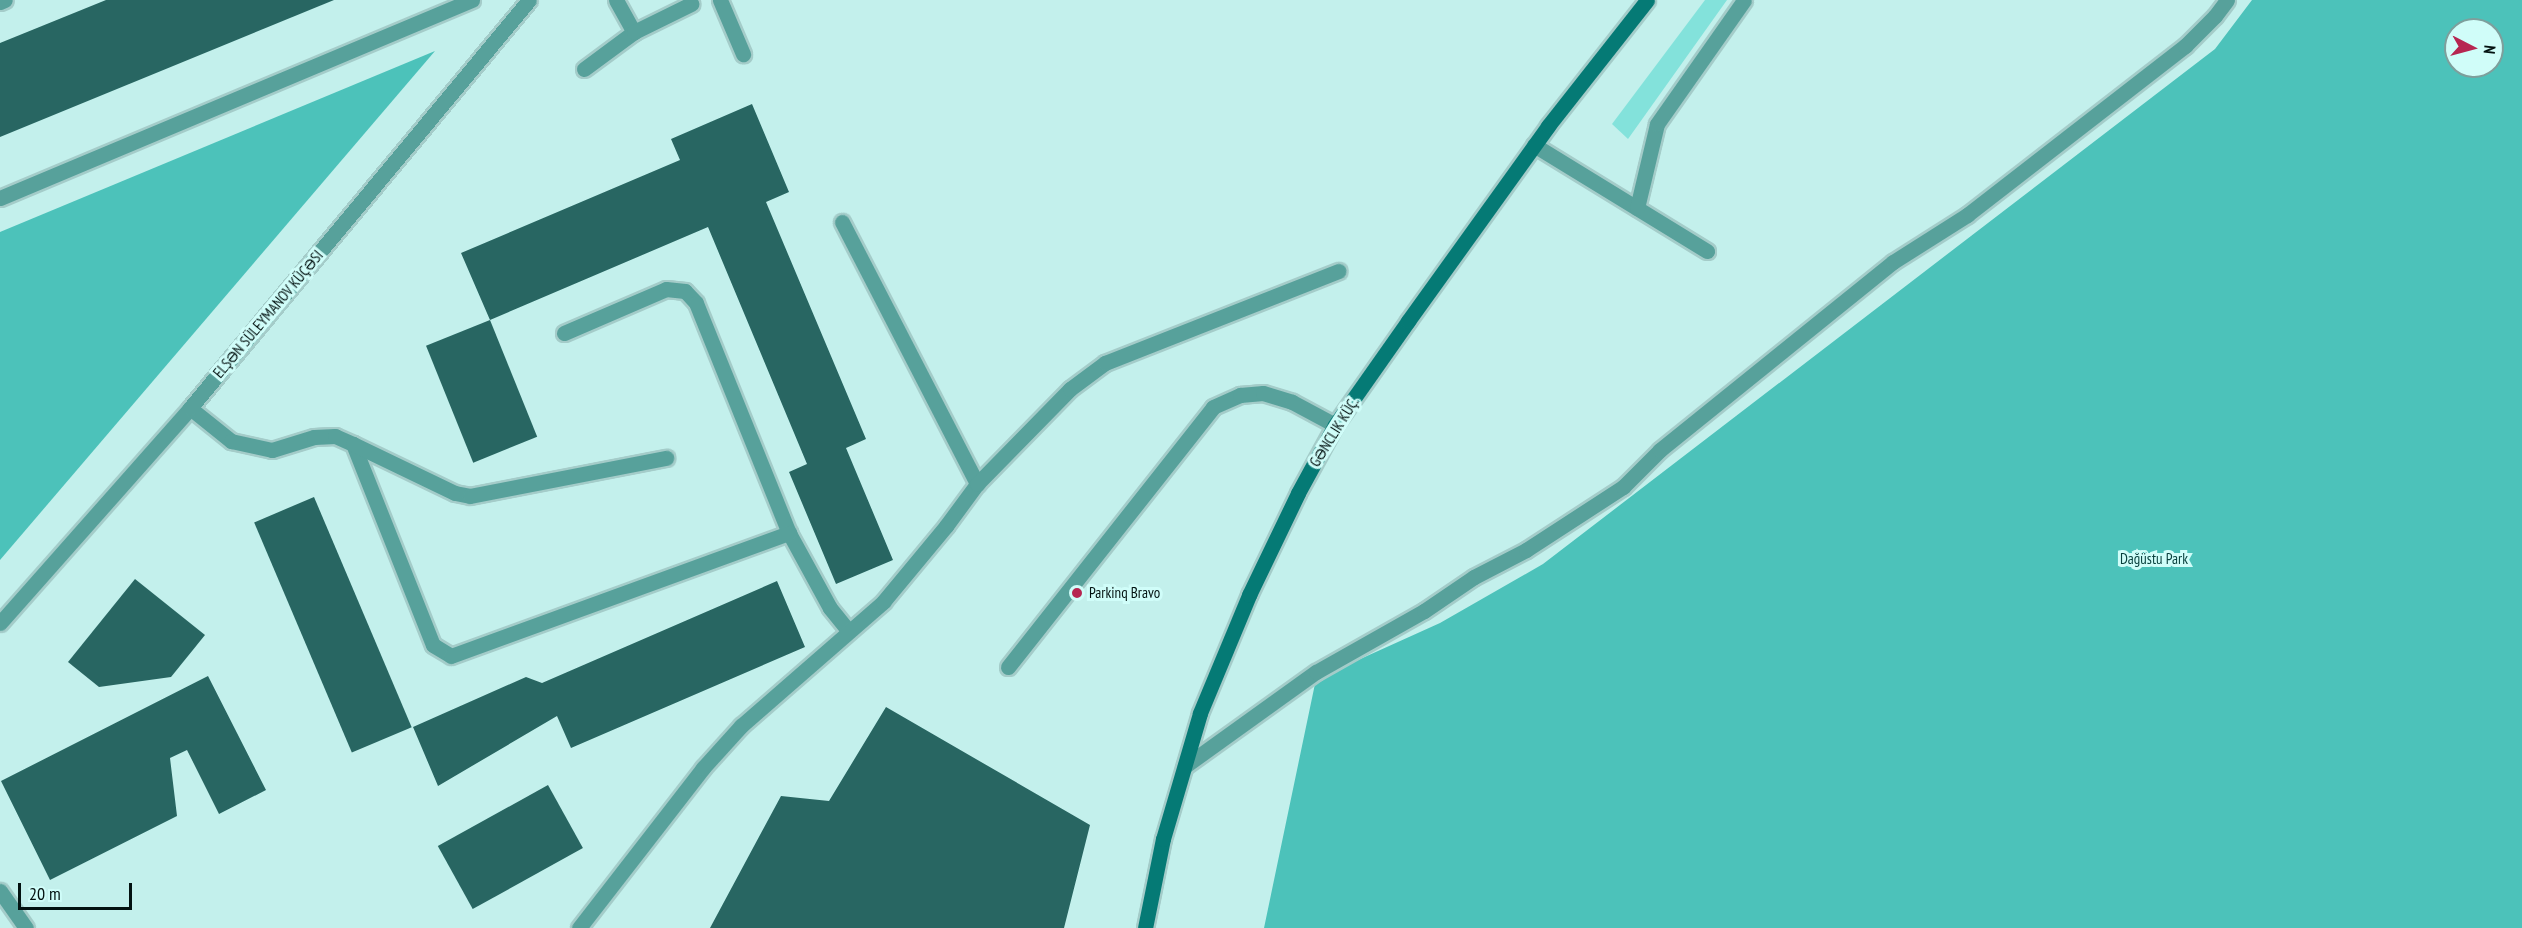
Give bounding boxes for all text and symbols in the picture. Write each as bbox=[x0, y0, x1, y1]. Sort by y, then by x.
north arrow bbox=[2444, 18, 2504, 78]
text: N bbox=[2480, 44, 2500, 55]
street label: ELŞƏN SÜLEYMANOV KÜÇƏSI bbox=[209, 246, 327, 382]
street label: GƏNCLIK KÜÇ. bbox=[1306, 394, 1362, 470]
park label: Dağüstu Park bbox=[2120, 550, 2188, 568]
place label: Parkinq Bravo bbox=[1089, 584, 1160, 602]
marker: Parkinq Bravo bbox=[1070, 586, 1084, 600]
scale bar bbox=[21, 871, 135, 909]
text: 20 m bbox=[29, 882, 61, 905]

